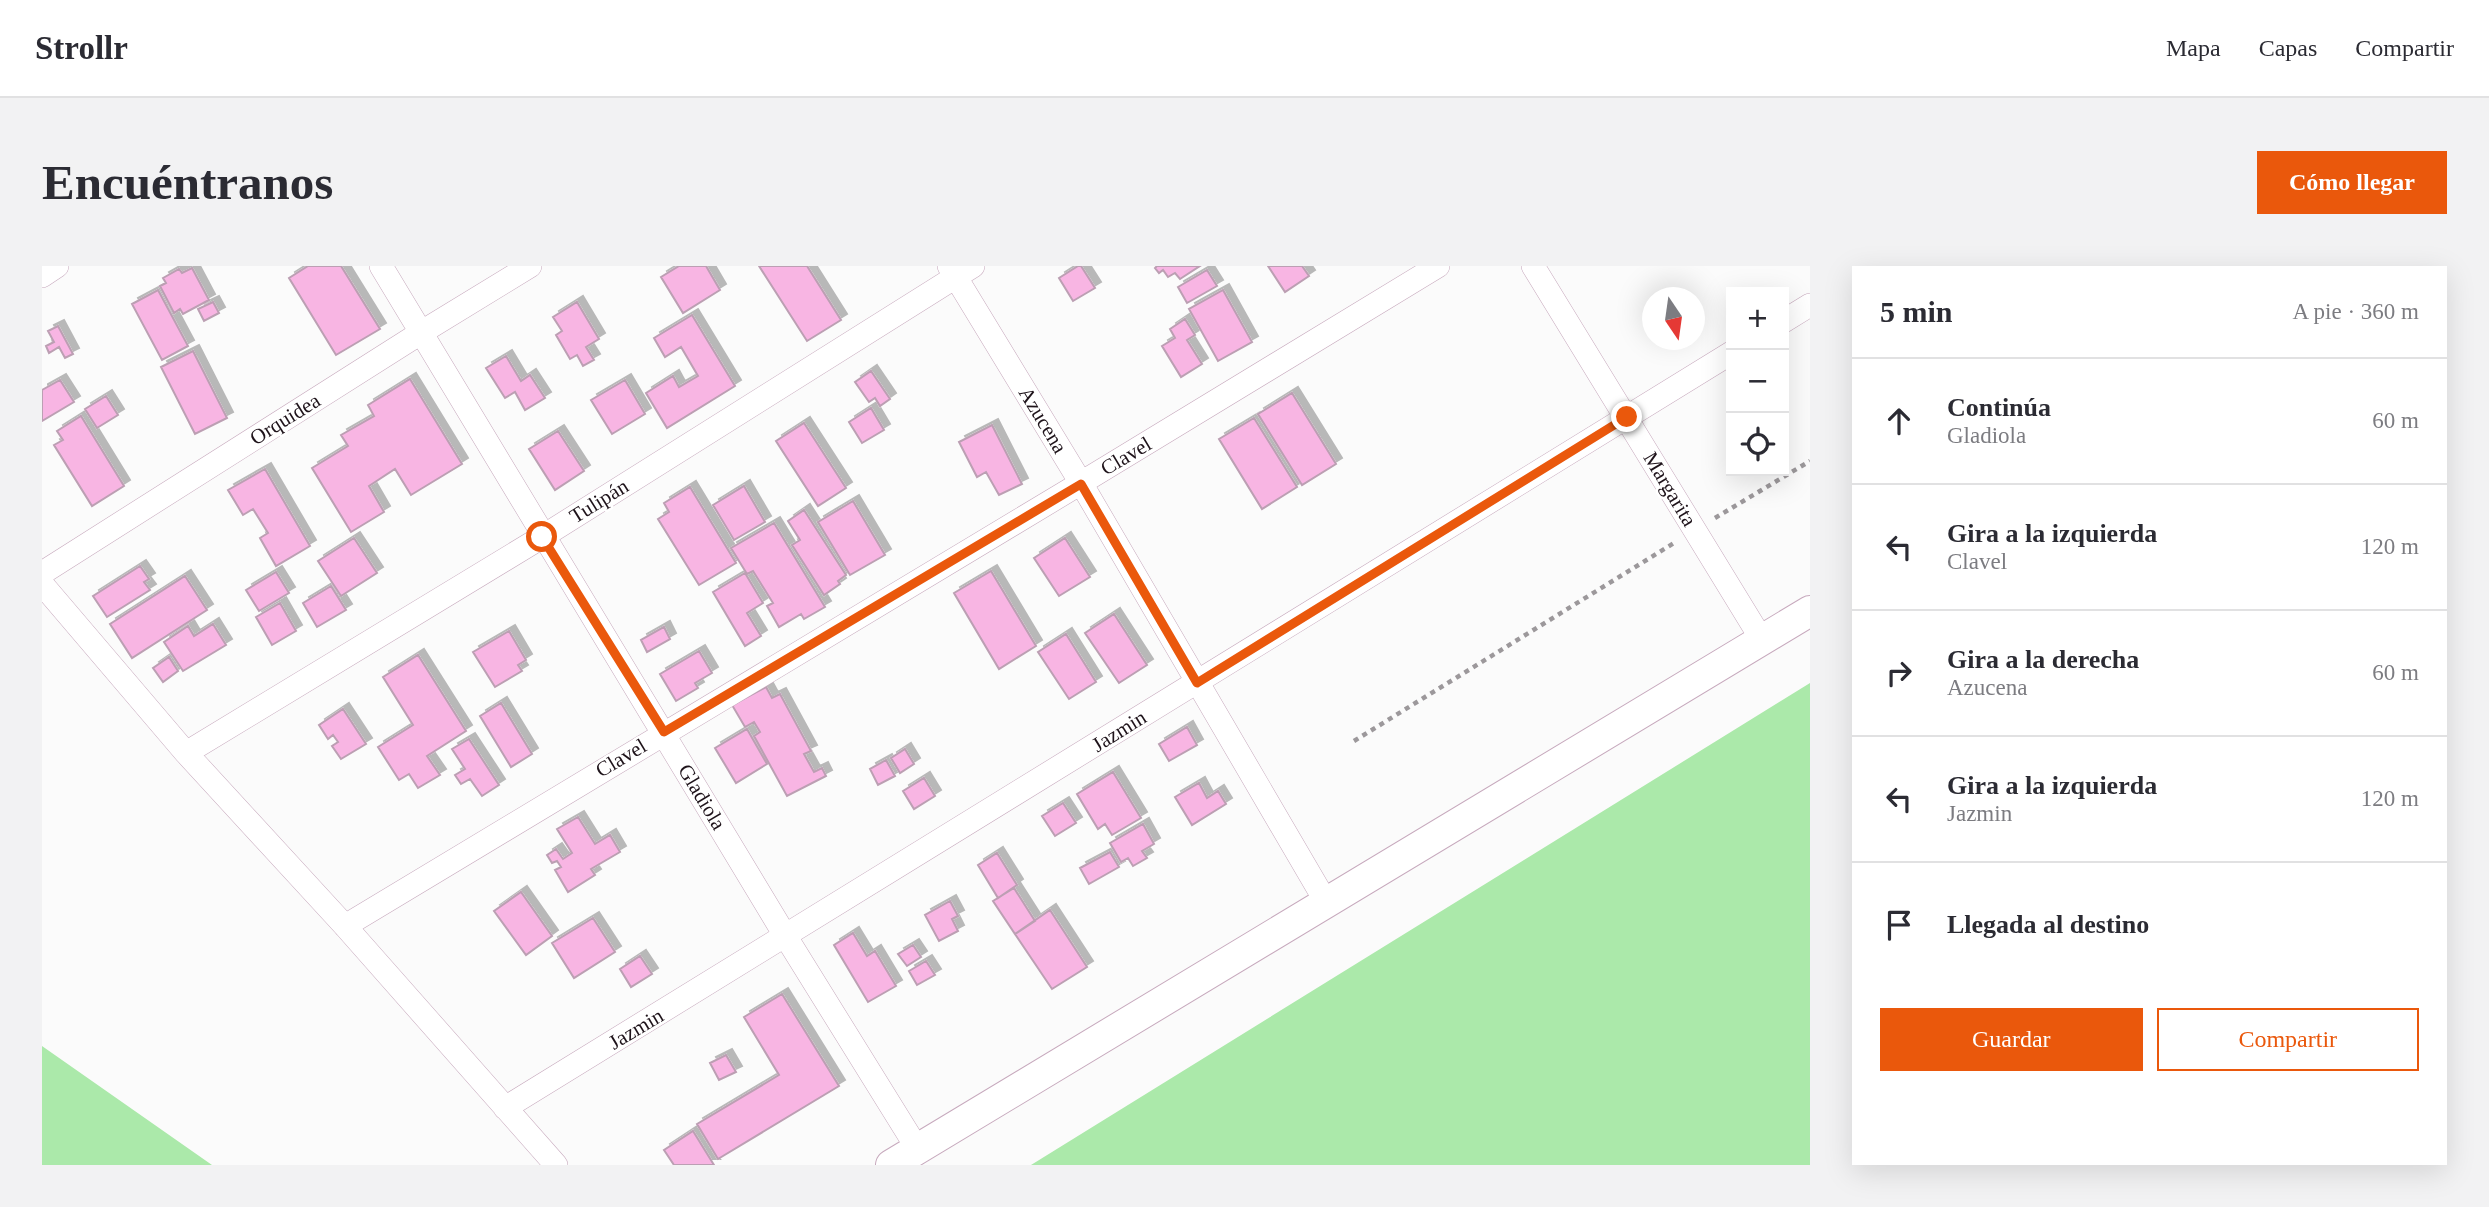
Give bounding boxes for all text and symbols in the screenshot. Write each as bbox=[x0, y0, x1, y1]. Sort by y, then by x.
text: Strollr bbox=[35, 30, 128, 66]
text: Mapa bbox=[2166, 35, 2221, 61]
text: Capas bbox=[2259, 35, 2317, 61]
text: Compartir bbox=[2355, 35, 2454, 61]
button: Cómo llegar bbox=[2257, 151, 2447, 214]
text: Encuéntranos bbox=[42, 155, 333, 210]
north arrow bbox=[1642, 287, 1705, 350]
map controls bbox=[1726, 287, 1789, 476]
button: + bbox=[1726, 287, 1789, 350]
text: 5 min bbox=[1880, 295, 1953, 328]
text: A pie · 360 m bbox=[2293, 299, 2419, 324]
button: − bbox=[1726, 350, 1789, 413]
street label: Azucena bbox=[1014, 382, 1073, 458]
street label: Orquidea bbox=[246, 388, 325, 450]
text: Continúa bbox=[1947, 393, 2051, 422]
route end bbox=[1611, 401, 1642, 432]
icon: ahead bbox=[1880, 402, 1918, 440]
text: 60 m bbox=[2372, 408, 2419, 433]
button: locate bbox=[1726, 413, 1789, 476]
text: Gladiola bbox=[1947, 423, 2026, 448]
street label: Clavel bbox=[1096, 432, 1156, 480]
street label: Margarita bbox=[1638, 447, 1702, 531]
street label: Tulipán bbox=[565, 473, 633, 528]
text: Gira a la izquierda bbox=[1947, 519, 2157, 548]
route start bbox=[526, 521, 557, 552]
icon: left bbox=[1880, 528, 1918, 566]
text: 120 m bbox=[2361, 534, 2419, 559]
text: Clavel bbox=[1947, 549, 2007, 574]
text: Gira a la derecha bbox=[1947, 645, 2139, 674]
icon: right bbox=[1880, 654, 1918, 692]
text: 60 m bbox=[2372, 660, 2419, 685]
text: Azucena bbox=[1947, 675, 2027, 700]
street label: Jazmin bbox=[1087, 705, 1151, 757]
street label: Clavel bbox=[591, 734, 651, 782]
street label: Gladiola bbox=[673, 760, 731, 835]
text: Gira a la izquierda bbox=[1947, 771, 2157, 800]
icon: left bbox=[1880, 780, 1918, 818]
text: 120 m bbox=[2361, 786, 2419, 811]
text: Jazmin bbox=[1947, 801, 2012, 826]
icon: arrive bbox=[1880, 906, 1918, 944]
text: Llegada al destino bbox=[1947, 910, 2149, 939]
street label: Jazmin bbox=[604, 1003, 668, 1055]
button: Guardar bbox=[1880, 1008, 2143, 1071]
button: Compartir bbox=[2157, 1008, 2419, 1071]

